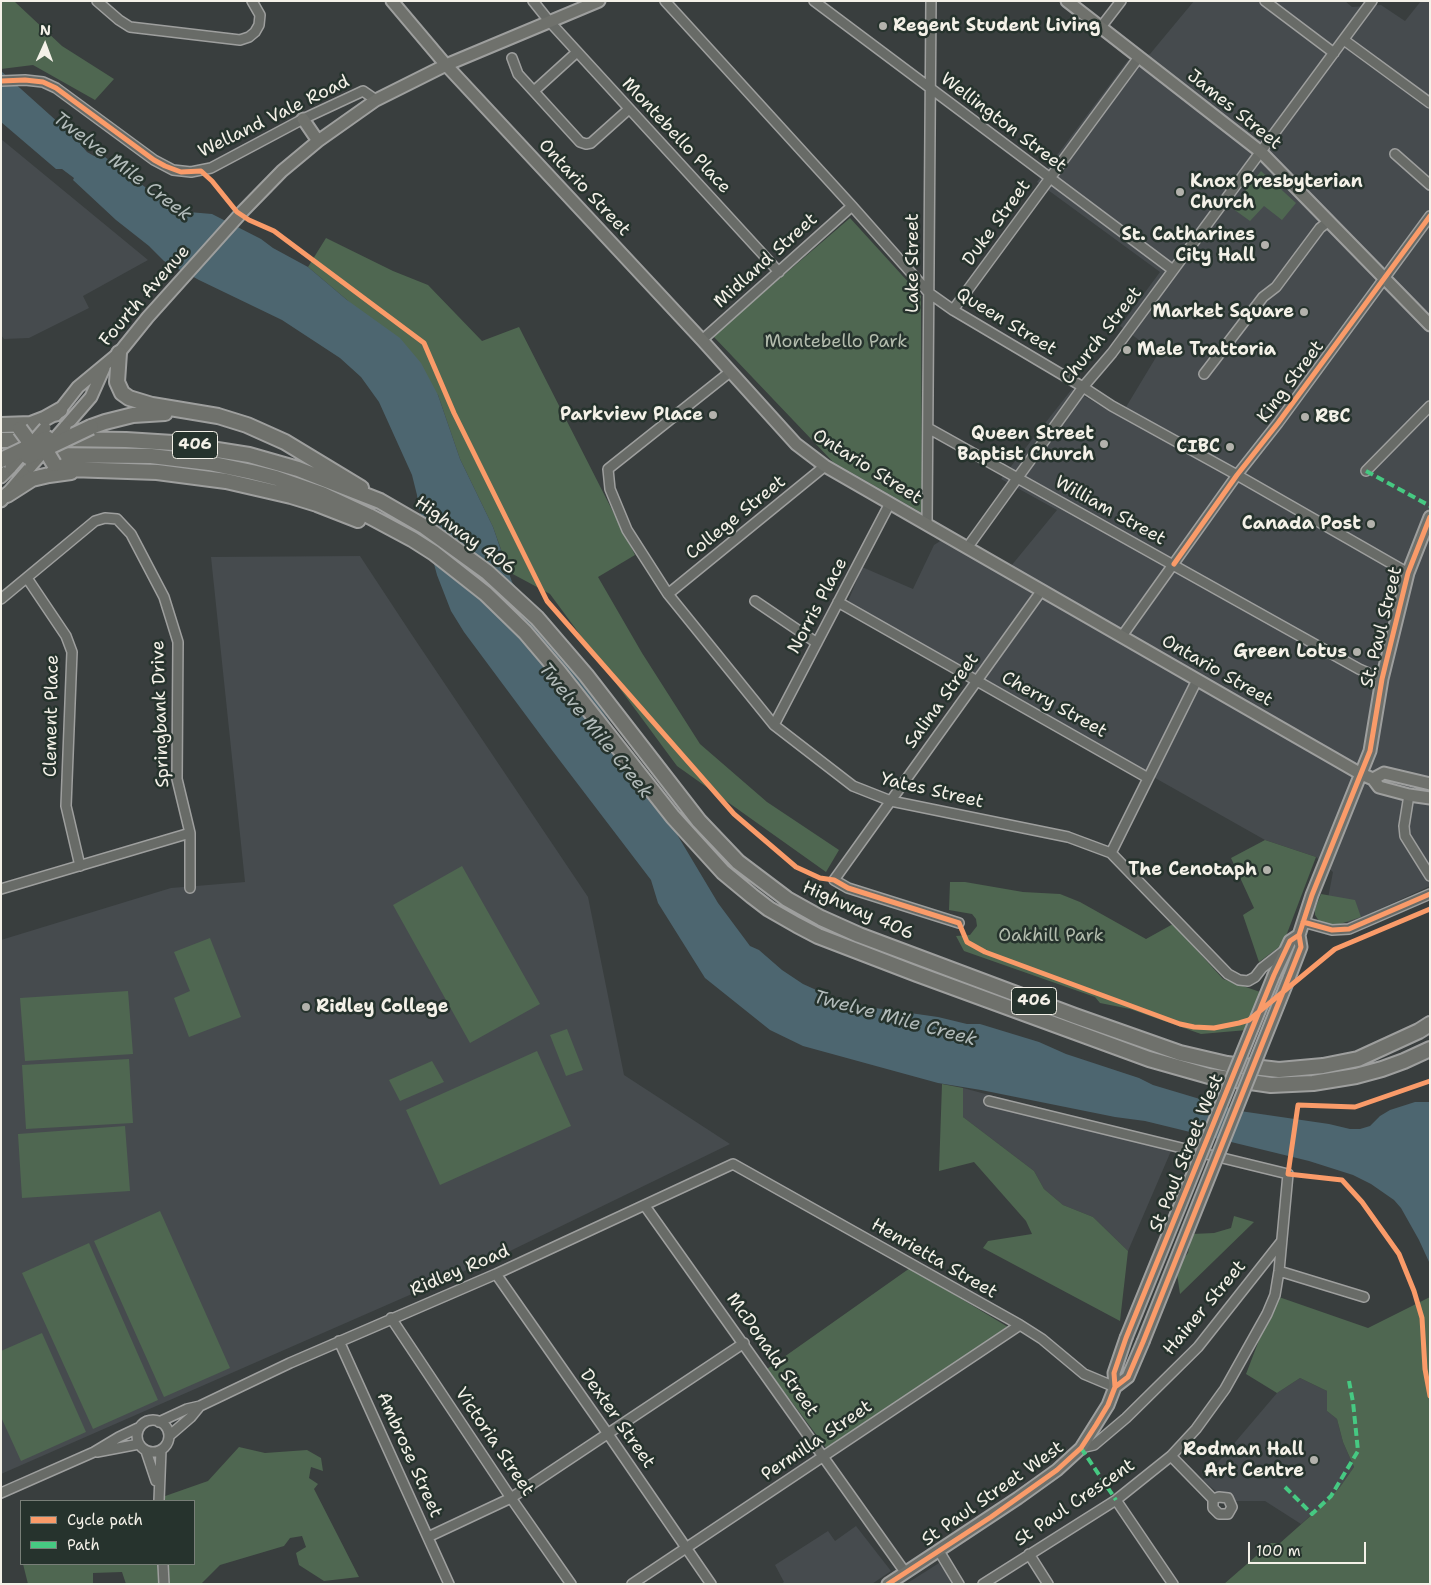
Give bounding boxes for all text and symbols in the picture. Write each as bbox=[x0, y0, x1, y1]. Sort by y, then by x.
place label: Regent Student Living bbox=[893, 15, 1101, 37]
north arrow bbox=[20, 20, 70, 70]
marker: Regent Student Living bbox=[877, 20, 889, 32]
text: N bbox=[40, 21, 51, 39]
street label: James Street bbox=[1182, 65, 1286, 155]
street label: Wellington Street bbox=[936, 69, 1070, 177]
street label: Welland Vale Road bbox=[195, 71, 353, 163]
street label: Montebello Place bbox=[617, 74, 735, 198]
water label: Twelve Mile Creek bbox=[48, 107, 196, 227]
street label: Ontario Street bbox=[534, 135, 634, 241]
place label: Knox Presbyterian Church bbox=[1190, 171, 1363, 213]
street label: Duke Street bbox=[959, 176, 1035, 270]
marker: Knox Presbyterian Church bbox=[1174, 186, 1186, 198]
street label: Midland Street bbox=[710, 209, 822, 313]
street label: Lake Street bbox=[902, 213, 924, 313]
place label: St. Catharines City Hall bbox=[1122, 224, 1255, 266]
marker: St. Catharines City Hall bbox=[1259, 239, 1271, 251]
street label: Fourth Avenue bbox=[95, 241, 195, 351]
street label: Church Street bbox=[1057, 283, 1147, 389]
street label: Queen Street bbox=[952, 284, 1060, 360]
place label: Market Square bbox=[1153, 301, 1294, 323]
marker: Market Square bbox=[1298, 306, 1310, 318]
park label: Montebello Park bbox=[764, 331, 908, 353]
street label: King Street bbox=[1253, 337, 1329, 427]
place label: Mele Trattoria bbox=[1137, 339, 1276, 361]
marker: Mele Trattoria bbox=[1121, 344, 1133, 356]
place label: Parkview Place bbox=[560, 404, 703, 426]
place label: RBC bbox=[1315, 406, 1351, 428]
marker: Parkview Place bbox=[707, 409, 719, 421]
marker: RBC bbox=[1299, 411, 1311, 423]
place label: Queen Street Baptist Church bbox=[957, 423, 1094, 466]
street label: Ontario Street bbox=[808, 425, 926, 509]
road number: 406 bbox=[172, 432, 218, 458]
place label: CIBC bbox=[1176, 436, 1220, 458]
marker: Queen Street Baptist Church bbox=[1098, 438, 1110, 450]
marker: CIBC bbox=[1224, 441, 1236, 453]
street label: College Street bbox=[682, 471, 790, 565]
street label: William Street bbox=[1051, 472, 1169, 550]
street label: Highway 406 bbox=[410, 492, 520, 580]
place label: Canada Post bbox=[1242, 513, 1361, 535]
marker: Canada Post bbox=[1365, 518, 1377, 530]
street label: Norris Place bbox=[784, 554, 852, 658]
street label: St. Paul Street bbox=[1357, 564, 1407, 690]
street label: Ontario Street bbox=[1158, 630, 1276, 712]
street label: Springbank Drive bbox=[148, 640, 174, 788]
place label: Green Lotus bbox=[1233, 641, 1347, 663]
marker: Green Lotus bbox=[1351, 646, 1363, 658]
street label: Salina Street bbox=[900, 649, 984, 753]
street label: Clement Place bbox=[40, 655, 64, 777]
water label: Twelve Mile Creek bbox=[533, 659, 657, 803]
street label: Cherry Street bbox=[998, 667, 1110, 743]
street label: Yates Street bbox=[878, 769, 986, 813]
place label: The Cenotaph bbox=[1128, 859, 1257, 881]
marker: The Cenotaph bbox=[1261, 864, 1273, 876]
street label: Highway 406 bbox=[799, 877, 917, 945]
park label: Oakhill Park bbox=[998, 925, 1104, 947]
water label: Twelve Mile Creek bbox=[811, 986, 979, 1052]
road number: 406 bbox=[1012, 988, 1056, 1014]
place label: Ridley College bbox=[316, 996, 448, 1018]
marker: Ridley College bbox=[300, 1001, 312, 1013]
street label: St Paul Street West bbox=[1145, 1071, 1229, 1235]
street label: Henrietta Street bbox=[867, 1214, 1001, 1304]
street label: Ridley Road bbox=[407, 1240, 513, 1302]
street label: Hainer Street bbox=[1159, 1256, 1251, 1360]
street label: McDonald Street bbox=[721, 1289, 823, 1421]
street label: Dexter Street bbox=[575, 1365, 659, 1473]
street label: Victoria Street bbox=[450, 1384, 538, 1500]
street label: Ambrose Street bbox=[372, 1389, 446, 1521]
street label: Permilla Street bbox=[758, 1396, 876, 1486]
street label: St Paul Street West bbox=[918, 1437, 1068, 1551]
place label: Rodman Hall Art Centre bbox=[1183, 1439, 1304, 1482]
marker: Rodman Hall Art Centre bbox=[1308, 1454, 1320, 1466]
street label: St Paul Crescent bbox=[1011, 1455, 1139, 1551]
legend bbox=[20, 1500, 195, 1565]
text: Cycle path bbox=[67, 1510, 143, 1530]
scale bar bbox=[1251, 1532, 1368, 1564]
text: Path bbox=[67, 1535, 100, 1555]
text: 100 m bbox=[1256, 1541, 1301, 1561]

